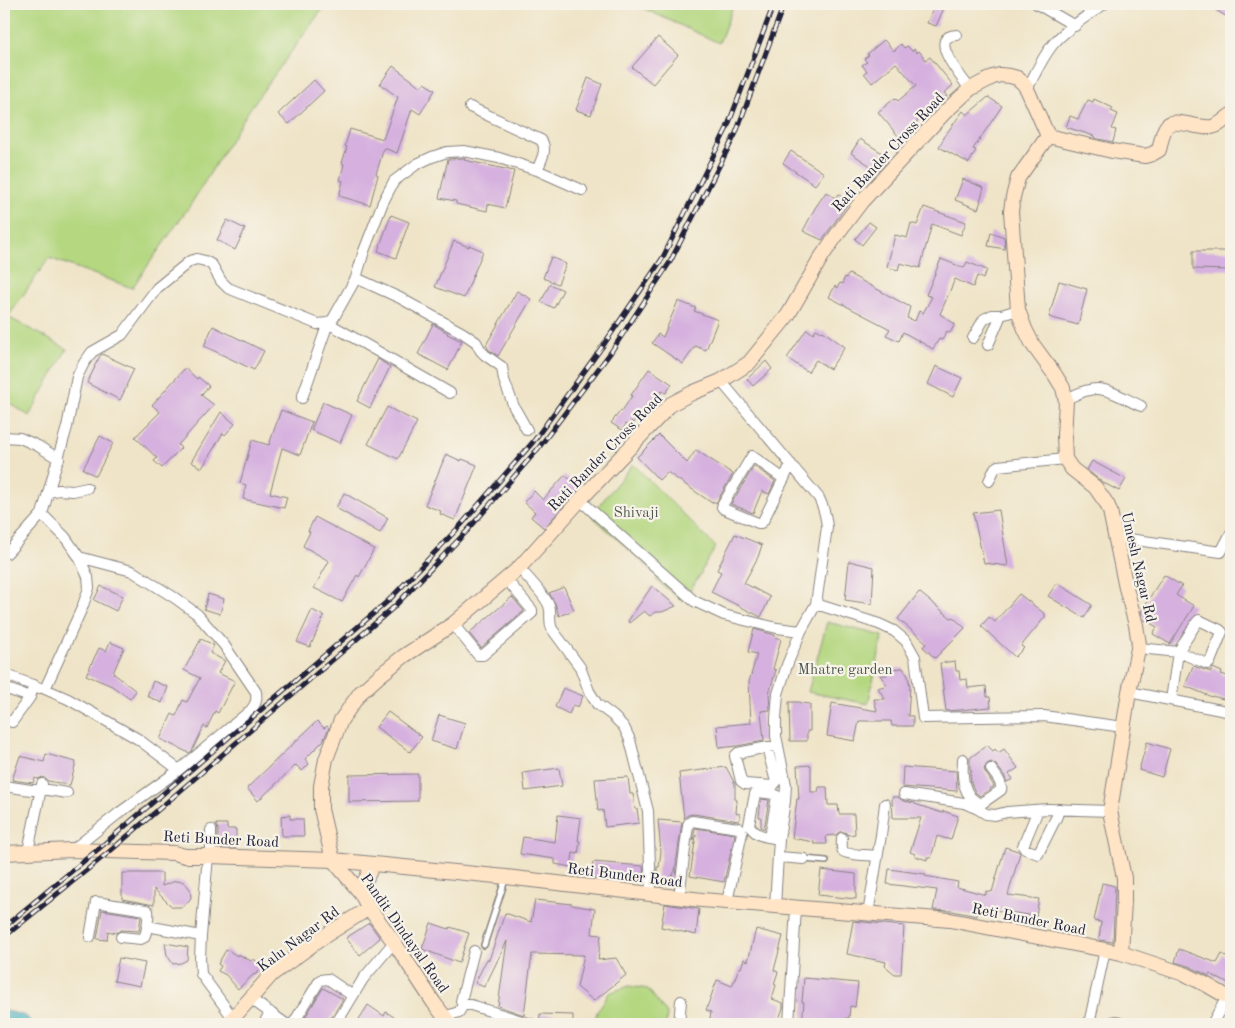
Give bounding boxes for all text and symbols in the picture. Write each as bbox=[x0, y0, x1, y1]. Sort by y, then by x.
street label: Rati Bander Cross Road bbox=[830, 90, 948, 216]
street label: Rati Bander Cross Road bbox=[546, 391, 666, 515]
park label: Shivaji bbox=[613, 506, 659, 521]
street label: Umesh Nagar Rd bbox=[1118, 511, 1158, 624]
park label: Mhatre garden bbox=[797, 663, 893, 678]
street label: Reti Bunder Road bbox=[163, 830, 279, 851]
street label: Reti Bunder Road bbox=[566, 862, 684, 891]
street label: Pandit Dindayal Road bbox=[357, 871, 451, 996]
street label: Reti Bunder Road bbox=[970, 902, 1087, 939]
street label: Kalu Nagar Rd bbox=[255, 904, 343, 976]

